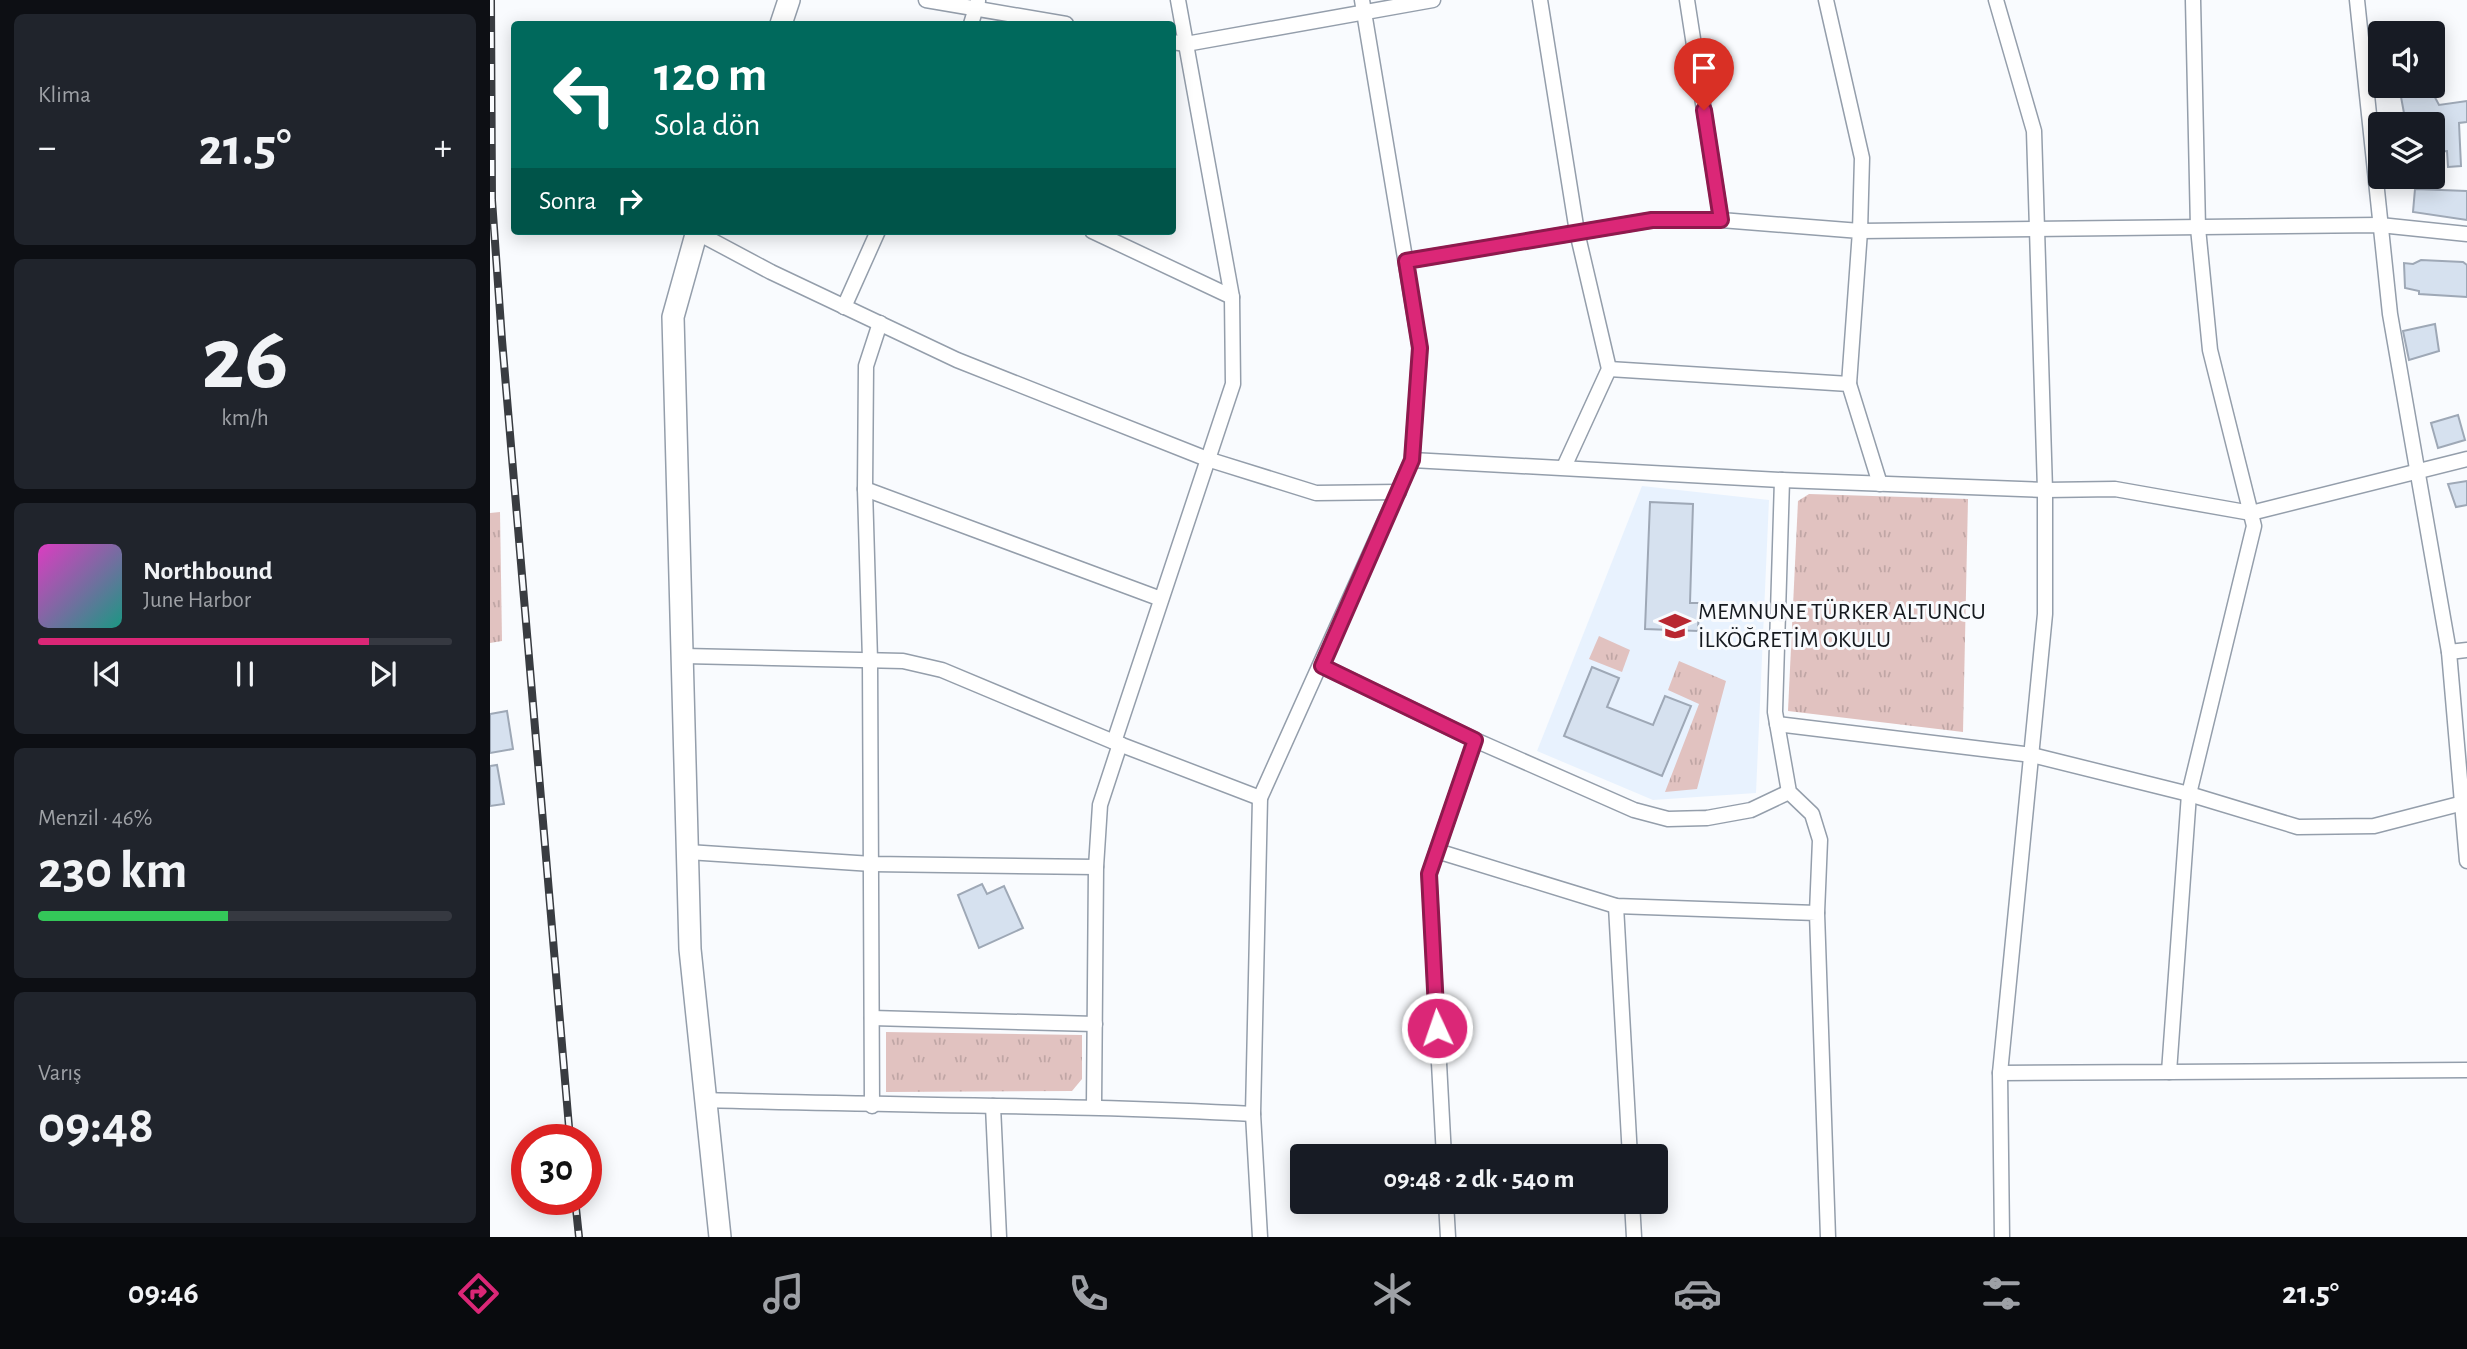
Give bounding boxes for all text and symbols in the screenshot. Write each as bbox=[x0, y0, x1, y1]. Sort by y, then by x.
map controls bbox=[2368, 21, 2445, 189]
button: sound bbox=[2368, 21, 2445, 98]
pin bbox=[1674, 38, 1734, 110]
icon: left bbox=[539, 49, 630, 140]
icon: arrive bbox=[1685, 49, 1723, 87]
text: 120 m bbox=[654, 51, 767, 100]
text: Klima bbox=[38, 84, 91, 107]
text: Sola dön bbox=[654, 109, 761, 141]
button: layers bbox=[2368, 112, 2445, 189]
text: 21.5° bbox=[199, 122, 291, 174]
text: − bbox=[38, 129, 56, 167]
text: + bbox=[434, 129, 452, 167]
icon: right bbox=[611, 182, 649, 220]
text: Sonra bbox=[539, 188, 597, 214]
text: 26 bbox=[202, 314, 288, 405]
text: km/h bbox=[221, 407, 269, 430]
text: Northbound bbox=[143, 558, 272, 584]
text: June Harbor bbox=[143, 589, 251, 612]
place label: MEMNUNE TÜRKER ALTUNCU İLKÖĞRETİM OKULU bbox=[1698, 599, 1986, 652]
school or university icon: MEMNUNE TÜRKER ALTUNCU İLKÖĞRETİM OKULU bbox=[1658, 609, 1692, 643]
icon: previous bbox=[88, 655, 126, 693]
icon: pause bbox=[226, 655, 264, 693]
icon: next bbox=[364, 655, 402, 693]
text: Menzil · 46% bbox=[38, 807, 153, 830]
text: 230 km bbox=[38, 845, 188, 897]
position arrow bbox=[1400, 991, 1474, 1065]
text: Varış bbox=[38, 1062, 82, 1085]
text: 09:48 bbox=[38, 1100, 154, 1152]
speed limit sign: 30 bbox=[511, 1124, 602, 1215]
text: 09:48 · 2 dk · 540 m bbox=[1383, 1166, 1575, 1192]
icon: directions bbox=[454, 1269, 503, 1318]
icon: music bbox=[759, 1269, 808, 1318]
icon: phone bbox=[1064, 1269, 1113, 1318]
icon: climate bbox=[1368, 1269, 1417, 1318]
icon: car bbox=[1673, 1269, 1722, 1318]
icon: filters bbox=[1977, 1269, 2026, 1318]
text: 09:46 bbox=[128, 1277, 199, 1309]
text: 21.5° bbox=[2282, 1277, 2339, 1309]

